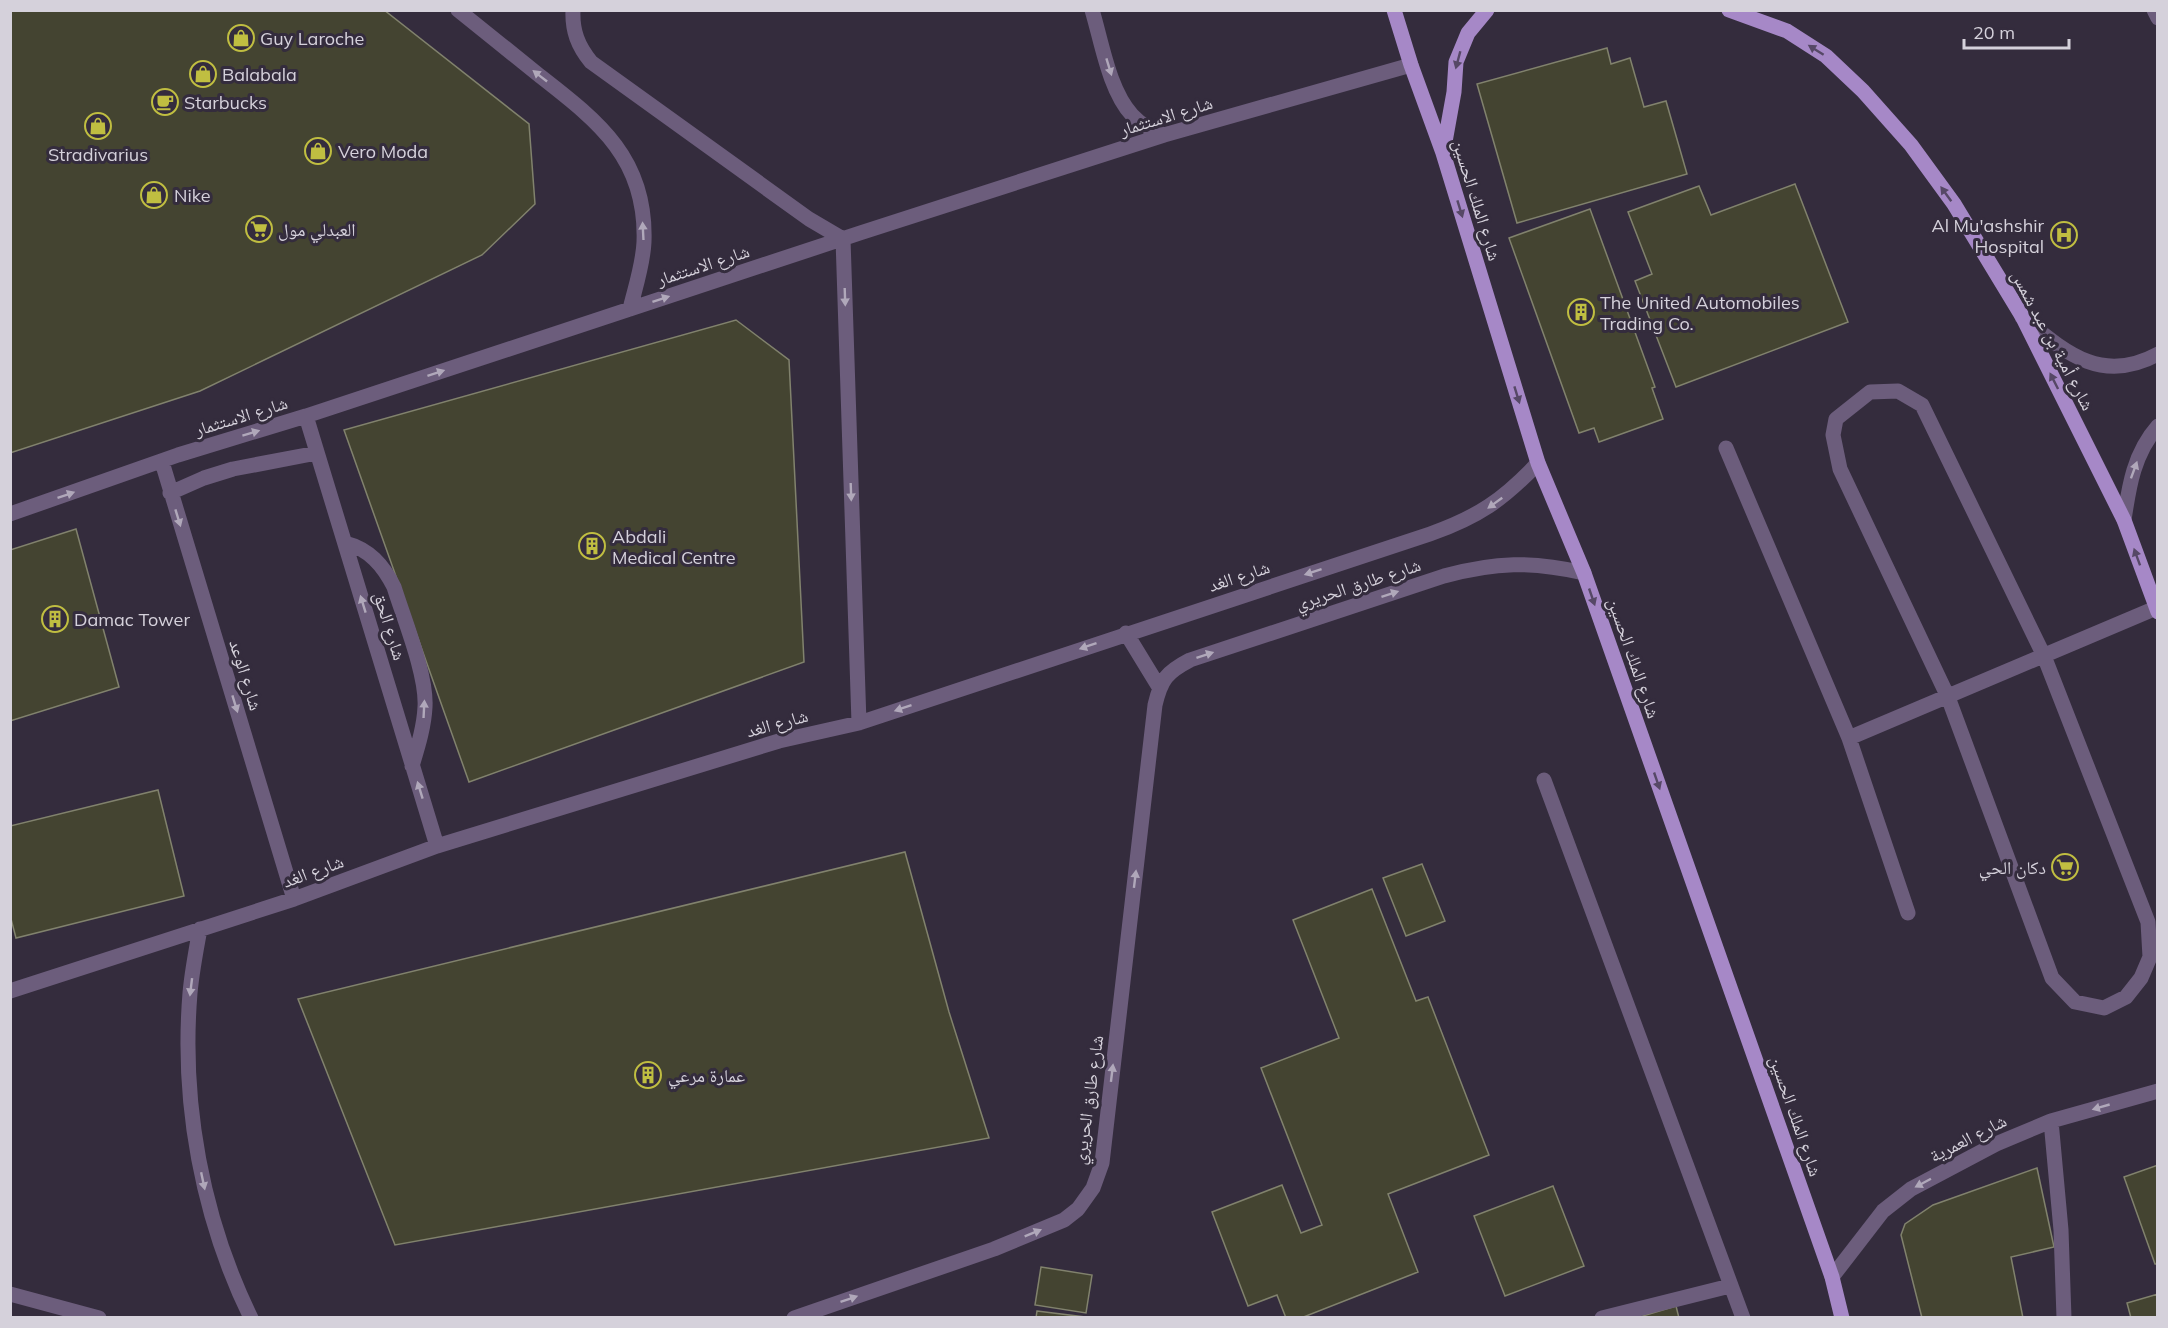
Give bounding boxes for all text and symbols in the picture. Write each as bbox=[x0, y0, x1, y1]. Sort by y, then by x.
scale bar bbox=[1964, 12, 2069, 50]
text: 20 m bbox=[1973, 21, 2015, 44]
shop icon: Guy Laroche bbox=[226, 23, 256, 53]
place label: Guy Laroche bbox=[260, 27, 364, 50]
one-way arrow bbox=[1808, 44, 1824, 55]
one-way arrow bbox=[1453, 51, 1462, 69]
one-way arrow bbox=[1105, 58, 1114, 76]
shop icon: Balabala bbox=[188, 59, 218, 89]
place label: Balabala bbox=[222, 63, 297, 86]
one-way arrow bbox=[532, 70, 548, 83]
cafe icon: Starbucks bbox=[150, 87, 180, 117]
place label: Starbucks bbox=[184, 91, 267, 114]
street label: شارع الاستثمار bbox=[1116, 91, 1215, 141]
shop icon: Stradivarius bbox=[83, 111, 113, 141]
shop icon: Vero Moda bbox=[303, 136, 333, 166]
street label: شارع الملك الحسين bbox=[1448, 136, 1506, 264]
place label: Vero Moda bbox=[338, 140, 428, 163]
place label: Stradivarius bbox=[48, 143, 148, 166]
shop icon: Nike bbox=[139, 180, 169, 210]
place label: Nike bbox=[174, 184, 211, 207]
one-way arrow bbox=[1940, 186, 1952, 202]
one-way arrow bbox=[1456, 200, 1465, 218]
supermarket icon: العبدلي مول bbox=[244, 214, 274, 244]
place label: Al Mu'ashshir Hospital bbox=[1931, 214, 2044, 258]
place label: العبدلي مول bbox=[278, 218, 356, 244]
hospital icon: Al Mu'ashshir Hospital bbox=[2049, 220, 2079, 250]
one-way arrow bbox=[639, 222, 648, 241]
street label: شارع الاستثمار bbox=[653, 239, 752, 291]
street label: شارع أمية بن عبد شمس bbox=[2006, 266, 2100, 414]
one-way arrow bbox=[840, 288, 849, 307]
place label: The United Automobiles Trading Co. bbox=[1600, 291, 1800, 335]
one-way arrow bbox=[652, 294, 670, 303]
building icon: The United Automobiles Trading Co. bbox=[1566, 297, 1596, 327]
one-way arrow bbox=[427, 368, 445, 378]
one-way arrow bbox=[2049, 372, 2059, 389]
one-way arrow bbox=[1513, 386, 1522, 404]
street label: شارع الاستثمار bbox=[191, 391, 290, 441]
one-way arrow bbox=[242, 428, 260, 437]
one-way arrow bbox=[2129, 461, 2139, 479]
one-way arrow bbox=[846, 483, 856, 502]
one-way arrow bbox=[57, 489, 75, 499]
one-way arrow bbox=[1487, 497, 1503, 509]
one-way arrow bbox=[174, 509, 183, 527]
place label: Abdali Medical Centre bbox=[612, 525, 735, 569]
building icon: Abdali Medical Centre bbox=[577, 531, 607, 561]
one-way arrow bbox=[2132, 547, 2142, 565]
street label: شارع طارق الحريري bbox=[1292, 553, 1425, 619]
street label: شارع الغد bbox=[1205, 555, 1273, 597]
one-way arrow bbox=[1304, 568, 1322, 577]
one-way arrow bbox=[1381, 588, 1399, 598]
one-way arrow bbox=[1588, 588, 1598, 606]
street label: شارع الحق bbox=[369, 589, 411, 663]
one-way arrow bbox=[358, 595, 367, 613]
street label: شارع الملك الحسين bbox=[1603, 595, 1665, 721]
building icon: Damac Tower bbox=[40, 604, 70, 634]
place label: Damac Tower bbox=[74, 608, 190, 631]
street label: شارع الوعد bbox=[224, 637, 268, 713]
one-way arrow bbox=[1079, 642, 1097, 651]
one-way arrow bbox=[1196, 650, 1214, 659]
one-way arrow bbox=[231, 696, 240, 714]
one-way arrow bbox=[420, 699, 429, 718]
street label: شارع الغد bbox=[744, 704, 810, 742]
one-way arrow bbox=[894, 704, 912, 714]
one-way arrow bbox=[1653, 772, 1663, 790]
one-way arrow bbox=[415, 781, 424, 799]
street label: شارع الغد bbox=[279, 849, 347, 893]
supermarket icon: دكان الحي bbox=[2050, 852, 2080, 882]
place label: دكان الحي bbox=[1979, 856, 2046, 882]
one-way arrow bbox=[1130, 869, 1140, 888]
one-way arrow bbox=[187, 978, 196, 997]
street label: شارع طارق الحريري bbox=[1068, 1034, 1112, 1167]
street label: شارع الملك الحسين bbox=[1765, 1053, 1827, 1179]
building icon: عمارة مرعي bbox=[633, 1060, 663, 1090]
one-way arrow bbox=[1108, 1063, 1117, 1082]
place label: عمارة مرعي bbox=[668, 1064, 745, 1090]
one-way arrow bbox=[2092, 1103, 2110, 1112]
street label: شارع العمرية bbox=[1926, 1109, 2010, 1167]
one-way arrow bbox=[199, 1172, 209, 1190]
one-way arrow bbox=[1914, 1178, 1931, 1188]
one-way arrow bbox=[1024, 1228, 1042, 1237]
one-way arrow bbox=[840, 1293, 858, 1303]

